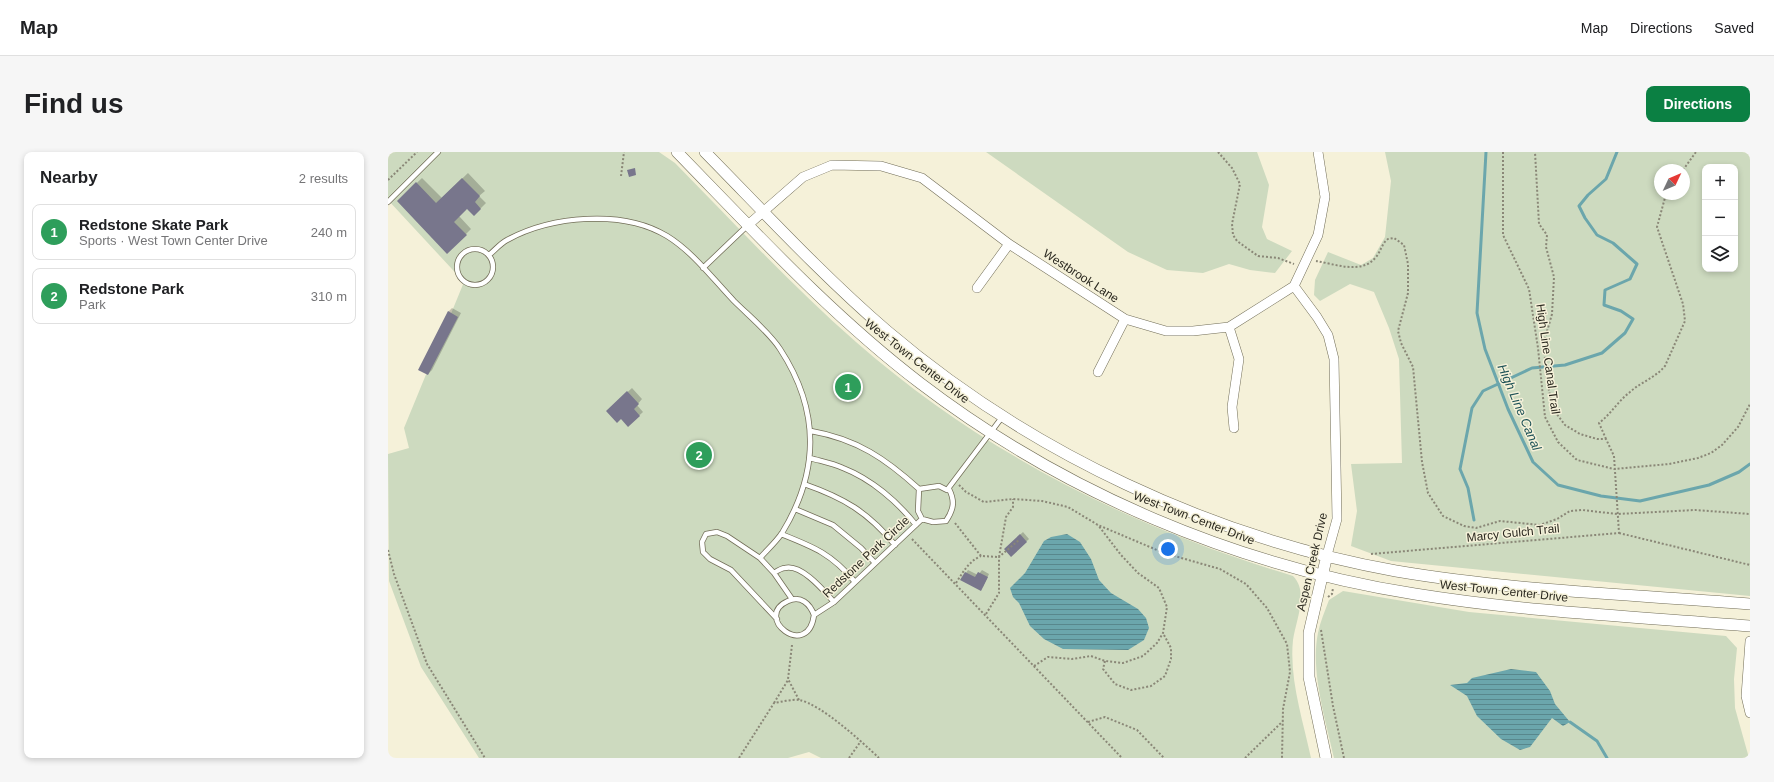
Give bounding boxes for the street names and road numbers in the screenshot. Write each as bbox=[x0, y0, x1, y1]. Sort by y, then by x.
street label: Westbrook Lane bbox=[1041, 246, 1122, 306]
street label: High Line Canal Trail bbox=[1533, 303, 1563, 415]
street label: West Town Center Drive bbox=[862, 316, 972, 406]
street label: West Town Center Drive bbox=[1131, 488, 1257, 548]
street label: Aspen Creek Drive bbox=[1294, 511, 1330, 613]
street label: Redstone Park Circle bbox=[820, 513, 912, 601]
street label: Marcy Gulch Trail bbox=[1466, 521, 1560, 545]
street label: West Town Center Drive bbox=[1439, 577, 1569, 605]

